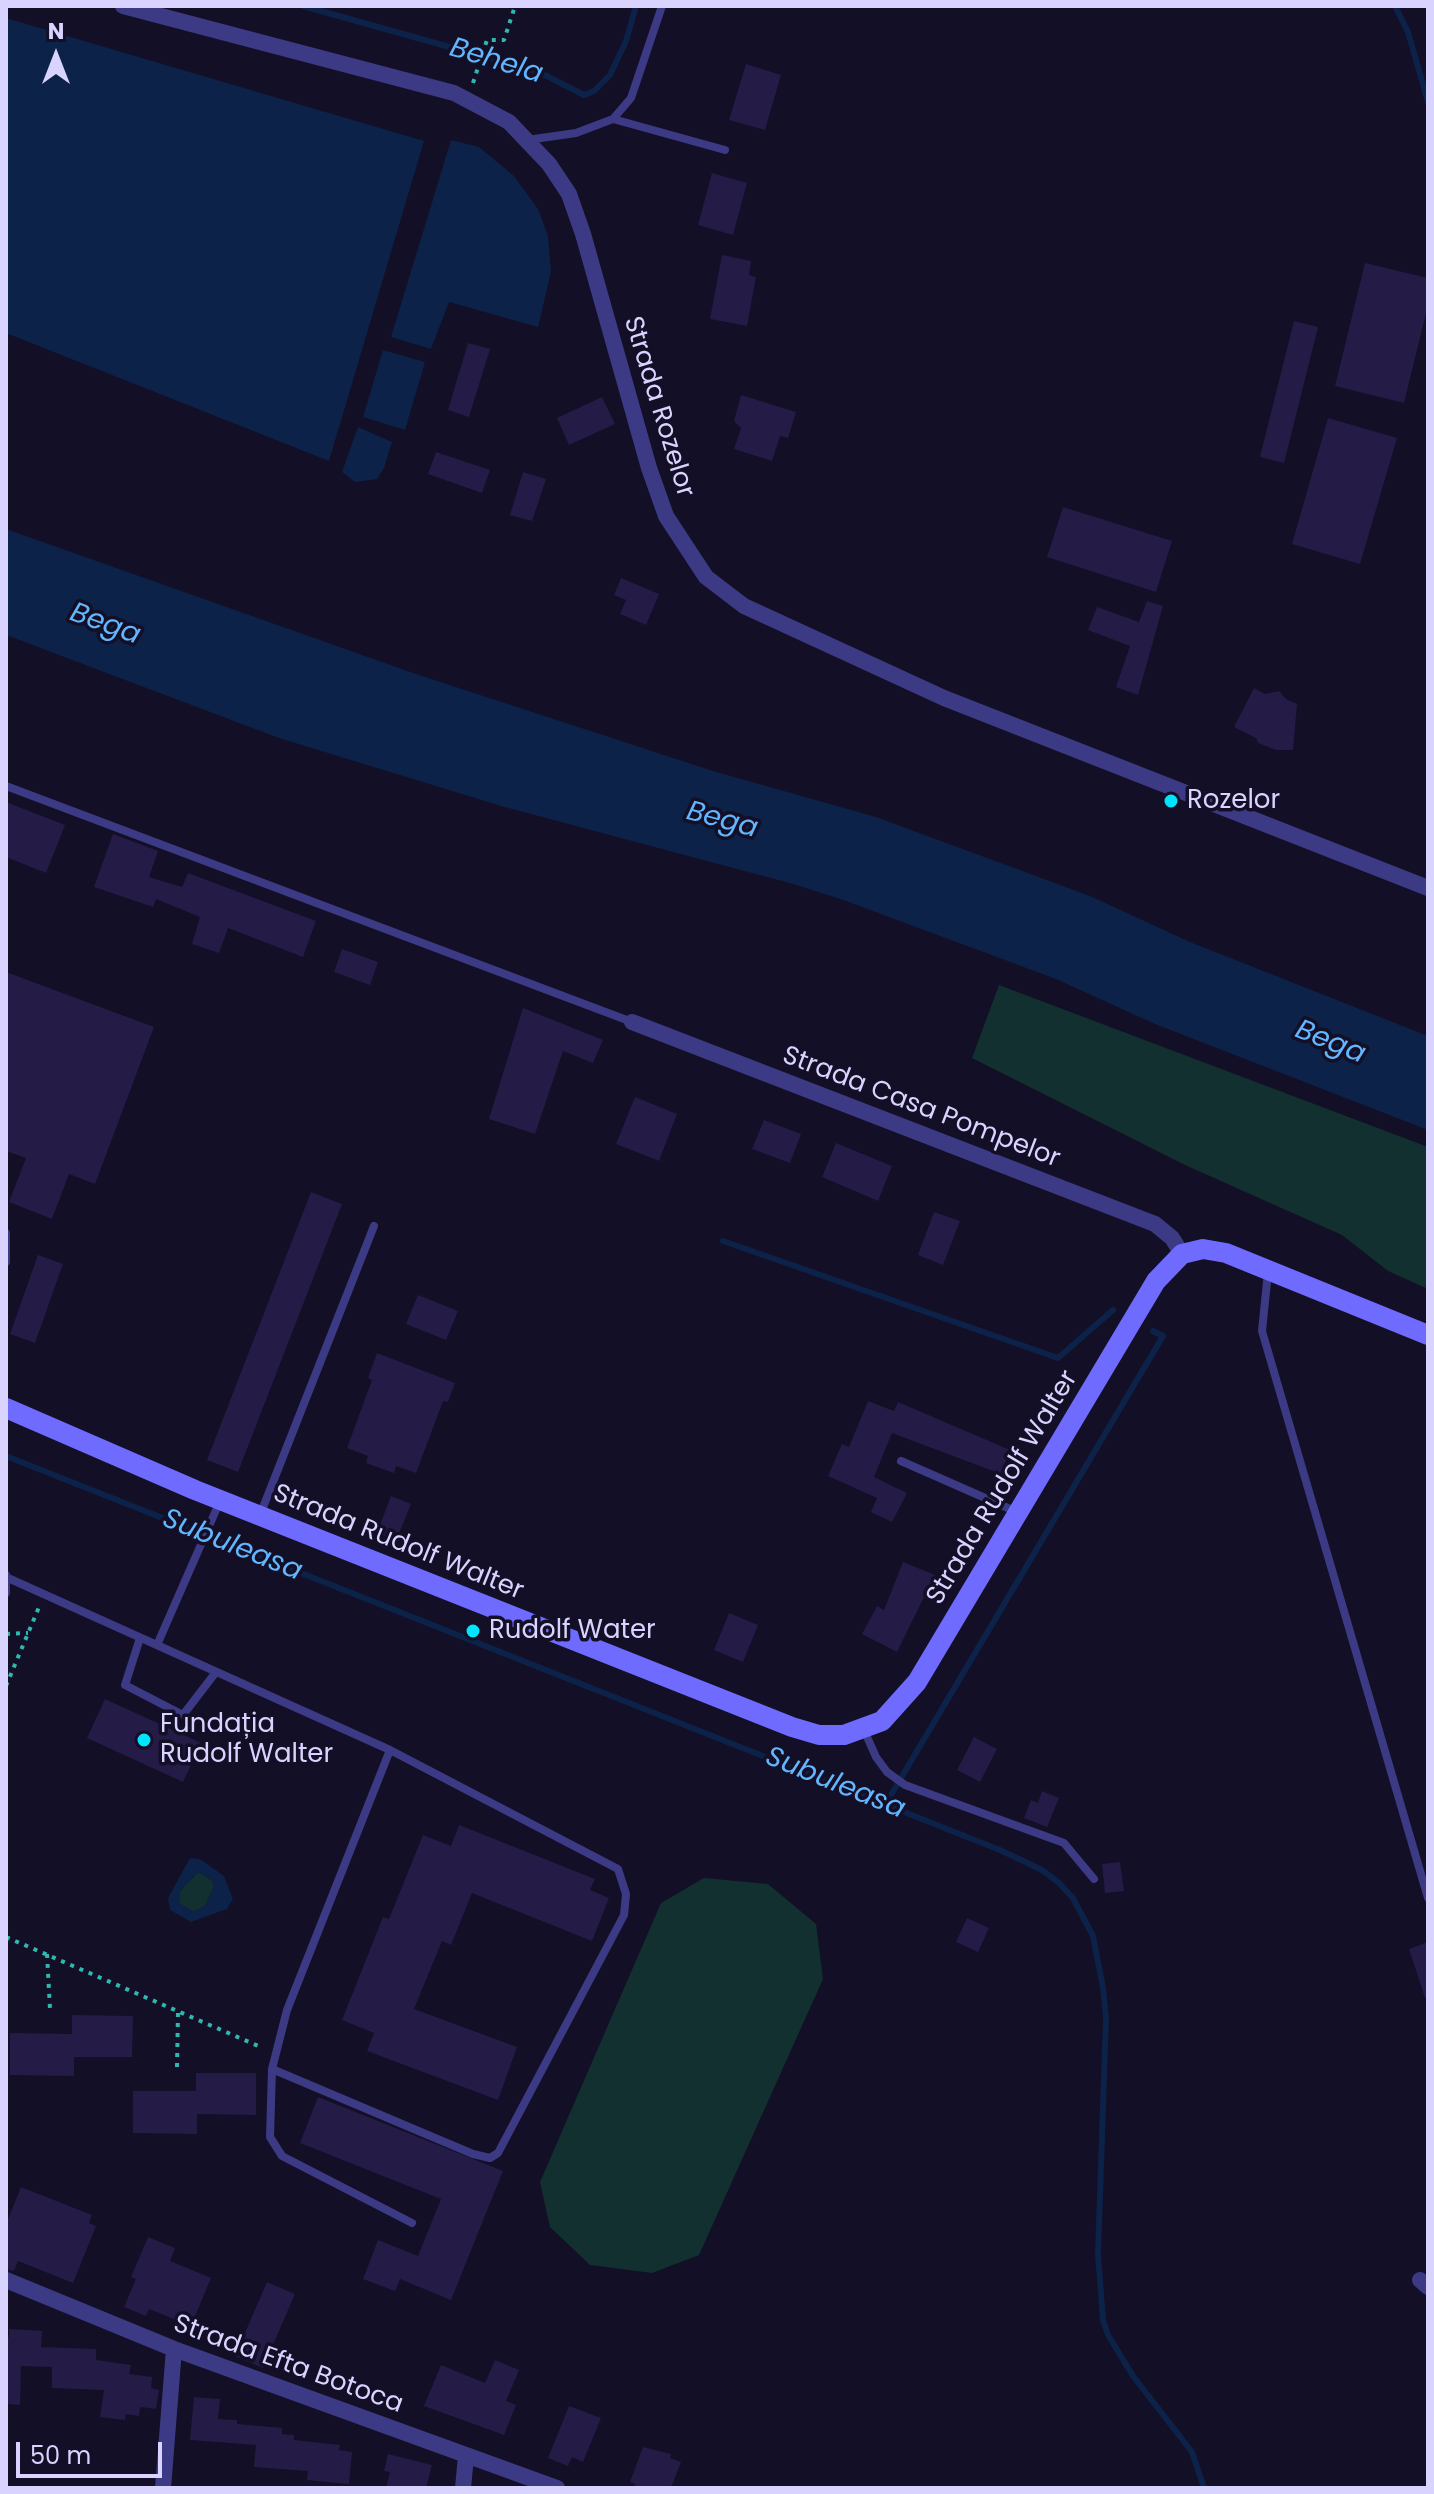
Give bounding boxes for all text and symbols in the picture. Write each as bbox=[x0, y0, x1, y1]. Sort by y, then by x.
north arrow bbox=[16, 16, 96, 96]
text: N bbox=[48, 16, 64, 47]
water label: Behela bbox=[445, 32, 547, 92]
street label: Strada Rozelor bbox=[616, 313, 700, 501]
water label: Bega bbox=[65, 597, 145, 653]
place label: Rozelor bbox=[1187, 785, 1280, 817]
marker: Rozelor bbox=[1162, 792, 1180, 810]
water label: Bega bbox=[683, 795, 761, 847]
water label: Bega bbox=[1290, 1014, 1370, 1072]
street label: Strada Casa Pompelor bbox=[778, 1041, 1064, 1175]
street label: Strada Rudolf Walter bbox=[921, 1365, 1085, 1611]
street label: Strada Rudolf Walter bbox=[268, 1478, 528, 1608]
water label: Subuleasa bbox=[157, 1503, 307, 1589]
place label: Rudolf Water bbox=[489, 1615, 656, 1647]
marker: Rudolf Water bbox=[464, 1622, 482, 1640]
place label: Fundația Rudolf Walter bbox=[160, 1709, 333, 1770]
marker: Fundația Rudolf Walter bbox=[135, 1731, 153, 1749]
water label: Subuleasa bbox=[760, 1741, 910, 1827]
street label: Strada Efta Botoca bbox=[169, 2309, 407, 2421]
scale bar bbox=[20, 2426, 166, 2476]
text: 50 m bbox=[30, 2439, 91, 2472]

